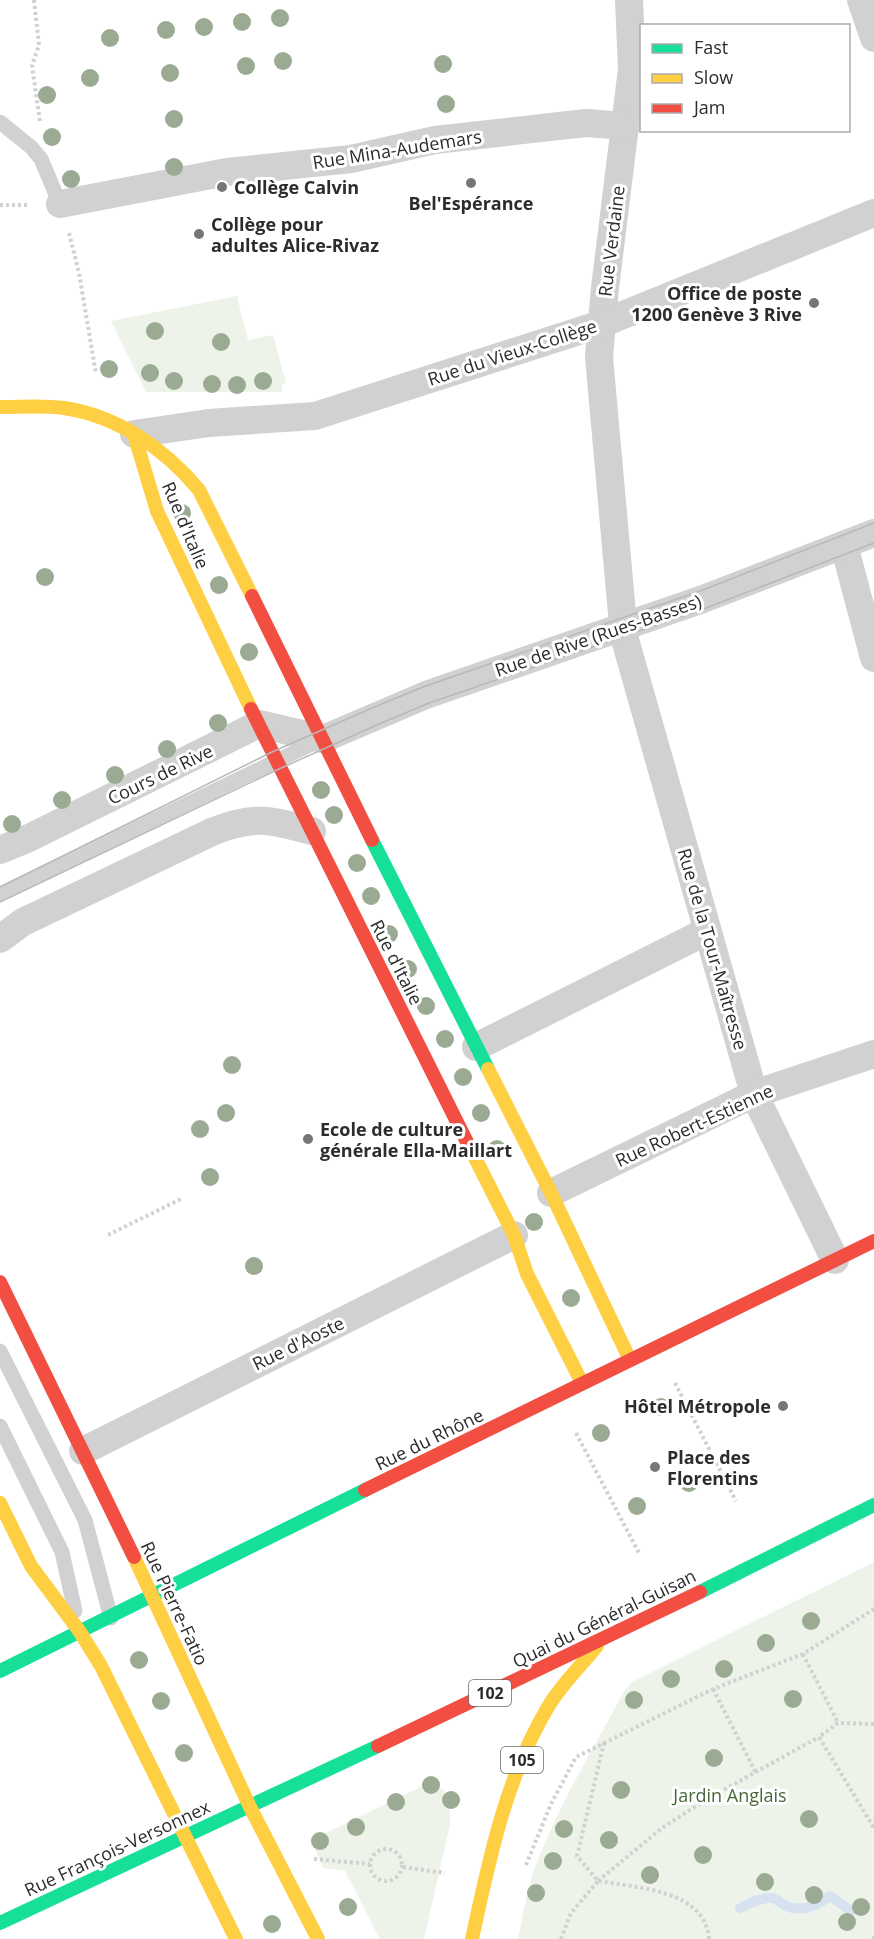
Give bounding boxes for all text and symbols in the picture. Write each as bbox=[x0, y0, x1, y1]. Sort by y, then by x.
legend bbox=[640, 24, 850, 132]
text: Fast bbox=[694, 35, 728, 59]
text: Slow bbox=[694, 65, 733, 89]
text: Jam bbox=[692, 95, 726, 119]
street label: Rue Mina-Audemars bbox=[311, 124, 483, 174]
place label: Collège Calvin bbox=[234, 175, 359, 199]
marker: Bel'Espérance bbox=[464, 176, 478, 190]
marker: Collège Calvin bbox=[215, 180, 229, 194]
street label: Rue Verdaine bbox=[592, 184, 630, 298]
place label: Bel'Espérance bbox=[409, 191, 533, 215]
place label: Collège pour adultes Alice-Rivaz bbox=[211, 212, 379, 257]
marker: Collège pour adultes Alice-Rivaz bbox=[192, 227, 206, 241]
place label: Office de poste 1200 Genève 3 Rive bbox=[631, 281, 802, 326]
marker: Office de poste 1200 Genève 3 Rive bbox=[807, 296, 821, 310]
street label: Rue du Vieux-Collège bbox=[424, 313, 600, 391]
street label: Rue d'Italie bbox=[157, 478, 215, 572]
street label: Rue de Rive (Rues-Basses) bbox=[492, 588, 704, 682]
street label: Cours de Rive bbox=[103, 738, 217, 810]
street label: Rue de la Tour-Maîtresse bbox=[673, 845, 753, 1053]
street label: Rue d'Italie bbox=[365, 915, 429, 1009]
street label: Rue Robert-Estienne bbox=[611, 1078, 777, 1172]
place label: Ecole de culture générale Ella-Maillart bbox=[320, 1117, 512, 1162]
marker: Ecole de culture générale Ella-Maillart bbox=[301, 1132, 315, 1146]
street label: Rue d'Aoste bbox=[248, 1310, 348, 1376]
place label: Hôtel Métropole bbox=[624, 1394, 771, 1418]
marker: Hôtel Métropole bbox=[776, 1399, 790, 1413]
street label: Rue du Rhône bbox=[371, 1402, 487, 1476]
place label: Place des Florentins bbox=[667, 1445, 758, 1490]
marker: Place des Florentins bbox=[648, 1460, 662, 1474]
street label: Rue Pierre-Fatio bbox=[136, 1537, 214, 1669]
street label: Quai du Général-Guisan bbox=[508, 1563, 700, 1673]
road number: 102 bbox=[469, 1680, 511, 1706]
road number: 105 bbox=[501, 1747, 543, 1773]
park label: Jardin Anglais bbox=[671, 1783, 787, 1807]
street label: Rue François-Versonnex bbox=[20, 1794, 214, 1902]

